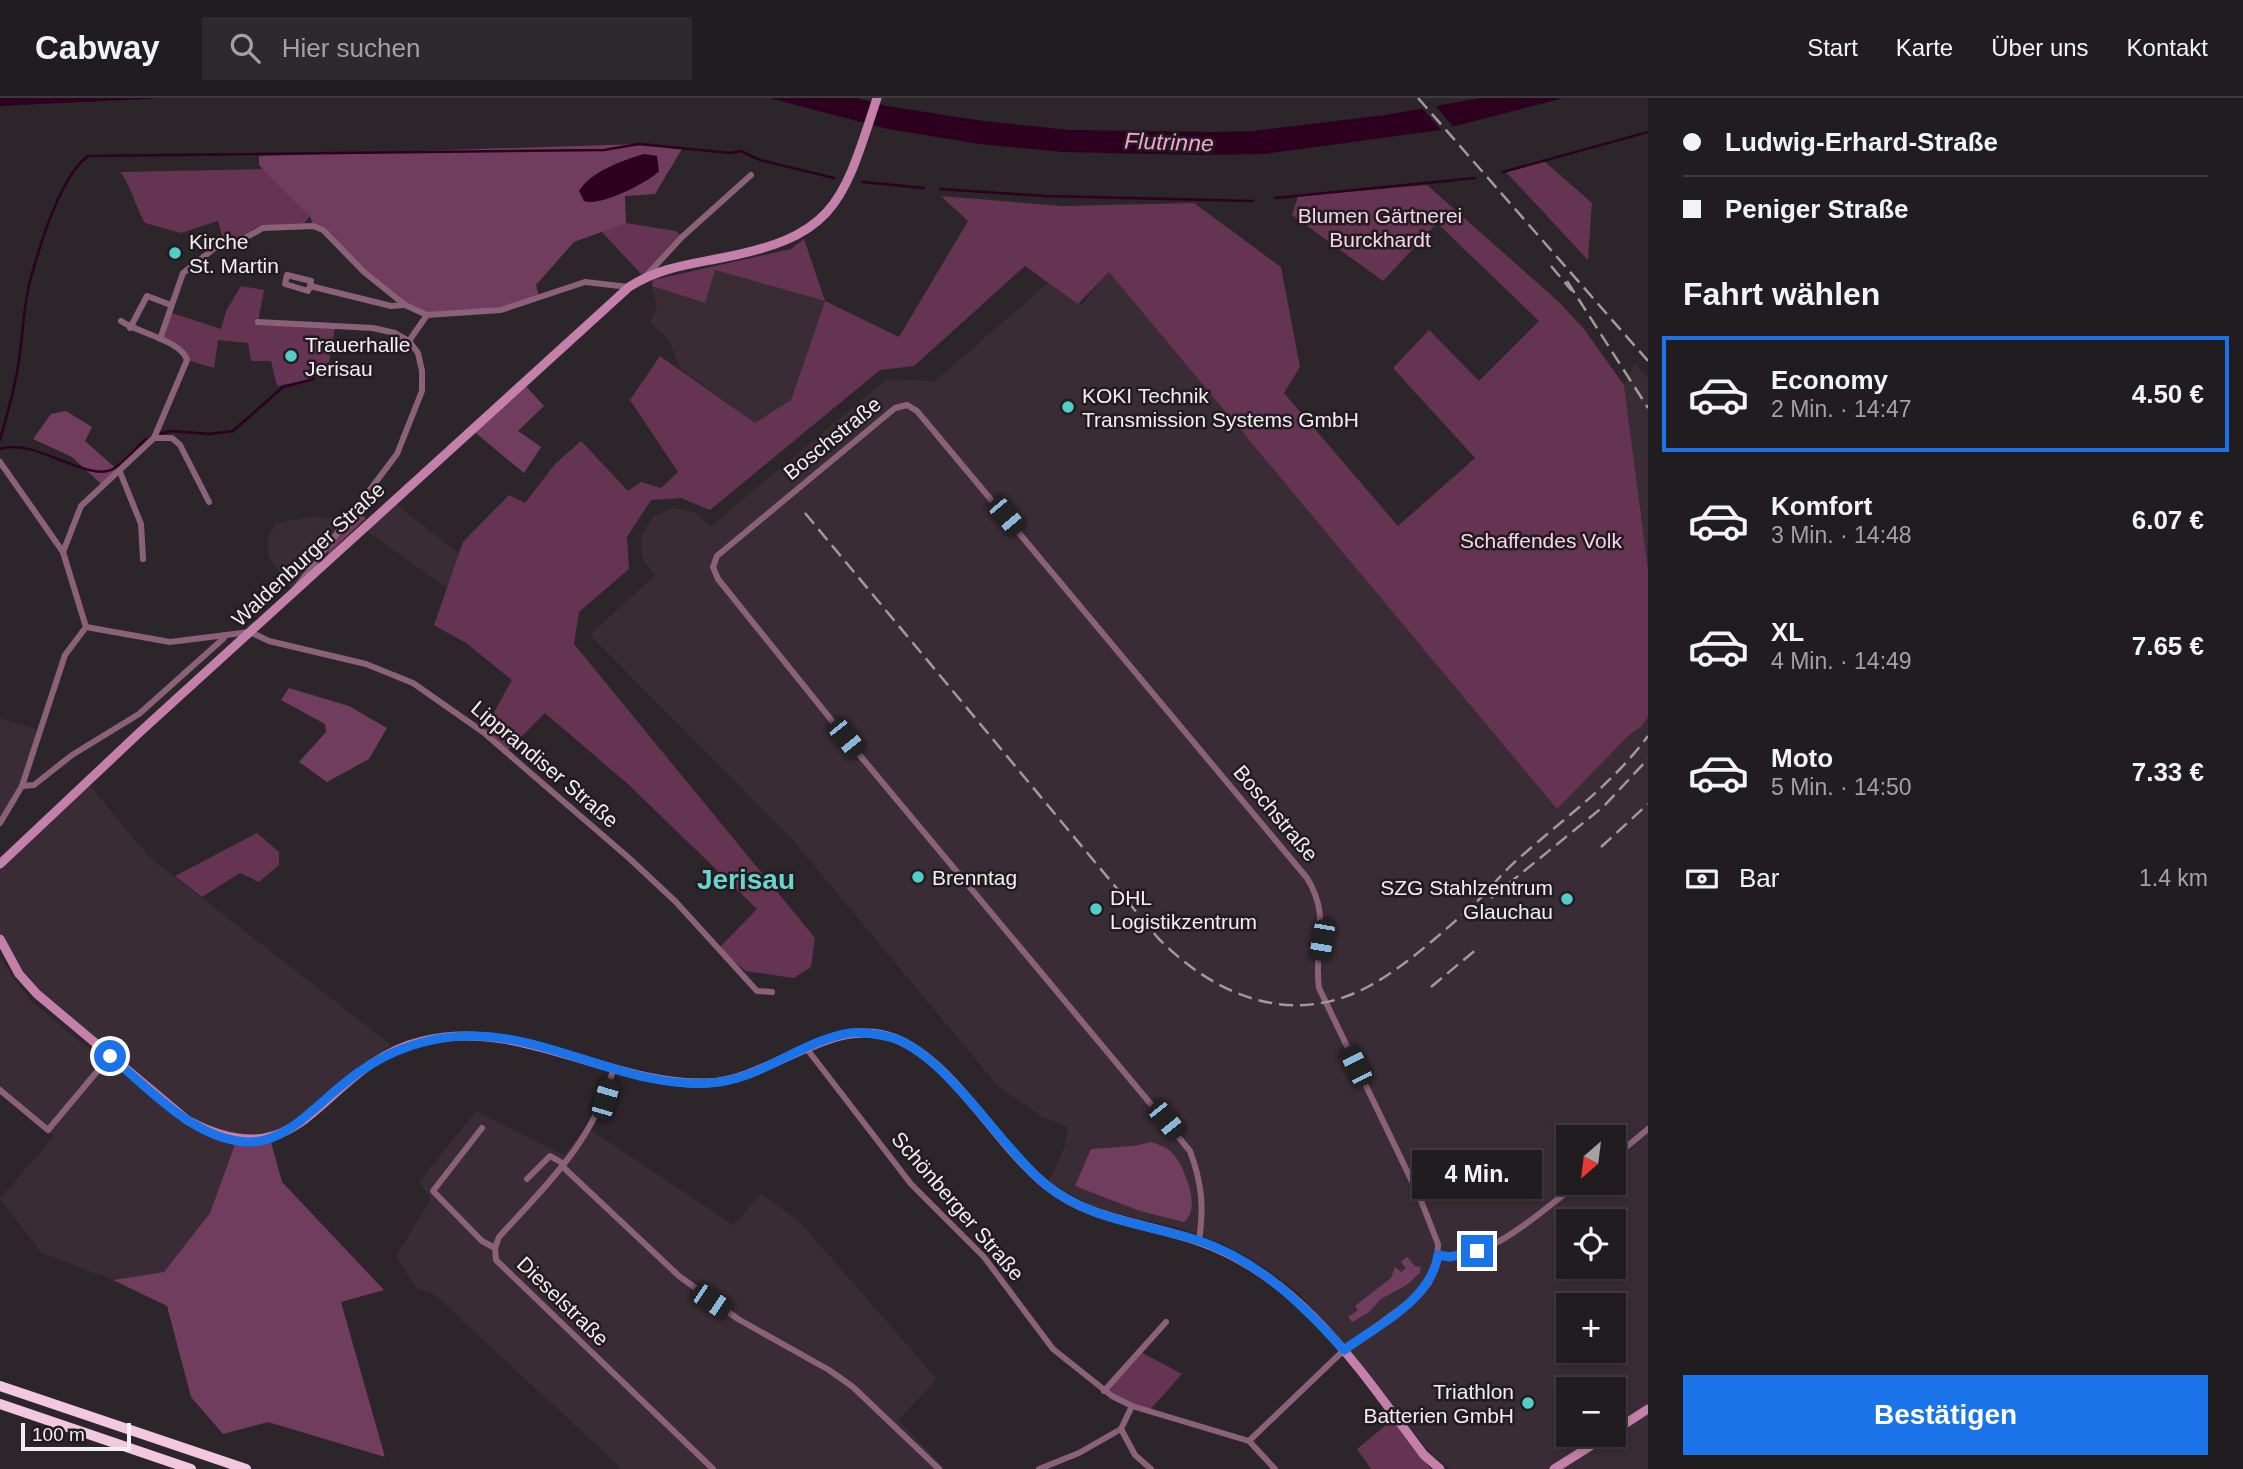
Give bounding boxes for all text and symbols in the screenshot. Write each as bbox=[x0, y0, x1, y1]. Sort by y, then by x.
search box bbox=[202, 17, 692, 80]
text: Cabway bbox=[35, 29, 160, 66]
icon: search bbox=[226, 29, 264, 67]
text: Hier suchen bbox=[282, 33, 420, 63]
text: Start bbox=[1807, 34, 1858, 61]
text: Karte bbox=[1896, 34, 1953, 61]
text: Über uns bbox=[1991, 34, 2089, 61]
text: Kontakt bbox=[2127, 34, 2208, 61]
water label: Flutrinne bbox=[1124, 127, 1214, 157]
text: Ludwig-Erhard-Straße bbox=[1725, 127, 1998, 157]
text: Peniger Straße bbox=[1725, 194, 1909, 224]
park label: Blumen Gärtnerei Burckhardt bbox=[1298, 204, 1462, 251]
place label: Kirche St. Martin bbox=[189, 230, 279, 277]
marker: Kirche St. Martin bbox=[167, 245, 183, 261]
text: Fahrt wählen bbox=[1683, 276, 1880, 312]
place label: Trauerhalle Jerisau bbox=[305, 333, 410, 380]
marker: Trauerhalle Jerisau bbox=[283, 348, 299, 364]
icon: car bbox=[1687, 363, 1750, 426]
text: Economy bbox=[1771, 365, 1888, 395]
text: 4.50 € bbox=[2132, 379, 2204, 409]
place label: KOKI Technik Transmission Systems GmbH bbox=[1082, 384, 1359, 431]
street label: Boschstraße bbox=[779, 392, 885, 484]
text: 2 Min. · 14:47 bbox=[1771, 396, 1912, 422]
marker: KOKI Technik Transmission Systems GmbH bbox=[1060, 399, 1076, 415]
street label: Waldenburger Straße bbox=[227, 477, 389, 631]
icon: car bbox=[1687, 489, 1750, 552]
text: Komfort bbox=[1771, 491, 1872, 521]
car bbox=[985, 493, 1028, 539]
text: 6.07 € bbox=[2132, 505, 2204, 535]
text: 3 Min. · 14:48 bbox=[1771, 522, 1912, 548]
park label: Schaffendes Volk bbox=[1460, 529, 1622, 552]
icon: car bbox=[1687, 615, 1750, 678]
text: XL bbox=[1771, 617, 1804, 647]
text: 7.65 € bbox=[2132, 631, 2204, 661]
text: 4 Min. · 14:49 bbox=[1771, 648, 1912, 674]
street label: Lipprandiser Straße bbox=[467, 696, 623, 832]
car bbox=[825, 715, 868, 761]
icon: car bbox=[1687, 741, 1750, 804]
text: Moto bbox=[1771, 743, 1833, 773]
text: 7.33 € bbox=[2132, 757, 2204, 787]
street label: Boschstraße bbox=[1229, 760, 1323, 866]
text: 5 Min. · 14:50 bbox=[1771, 774, 1912, 800]
icon: cash bbox=[1683, 860, 1721, 898]
text: Bar bbox=[1739, 863, 1779, 893]
district label: Jerisau bbox=[697, 864, 795, 895]
text: 1.4 km bbox=[2139, 865, 2208, 891]
place label: Brenntag bbox=[932, 866, 1017, 889]
marker: Brenntag bbox=[910, 869, 926, 885]
place label: SZG Stahlzentrum Glauchau bbox=[1380, 876, 1553, 923]
place label: DHL Logistikzentrum bbox=[1110, 886, 1257, 933]
marker: SZG Stahlzentrum Glauchau bbox=[1559, 891, 1575, 907]
marker: DHL Logistikzentrum bbox=[1088, 901, 1104, 917]
car bbox=[1309, 917, 1336, 963]
route start bbox=[94, 1040, 126, 1072]
car bbox=[1338, 1043, 1375, 1089]
car bbox=[590, 1076, 621, 1122]
car bbox=[1145, 1097, 1188, 1143]
north arrow bbox=[1556, 1125, 1626, 1195]
map controls bbox=[1556, 1125, 1626, 1447]
street label: Schönberger Straße bbox=[887, 1127, 1029, 1285]
callout: 4 Min. bbox=[1412, 1150, 1542, 1198]
text: 4 Min. bbox=[1444, 1161, 1510, 1187]
button: locate bbox=[1556, 1209, 1626, 1279]
route end bbox=[1461, 1235, 1493, 1267]
street label: Dieselstraße bbox=[513, 1252, 613, 1350]
car bbox=[688, 1281, 735, 1321]
button: + bbox=[1556, 1293, 1626, 1363]
button: Bestätigen bbox=[1683, 1375, 2208, 1455]
button: − bbox=[1556, 1377, 1626, 1447]
place label: Triathlon Batterien GmbH bbox=[1363, 1380, 1514, 1427]
marker: Triathlon Batterien GmbH bbox=[1520, 1395, 1536, 1411]
scale bar bbox=[21, 1420, 131, 1452]
text: 100 m bbox=[32, 1424, 85, 1445]

